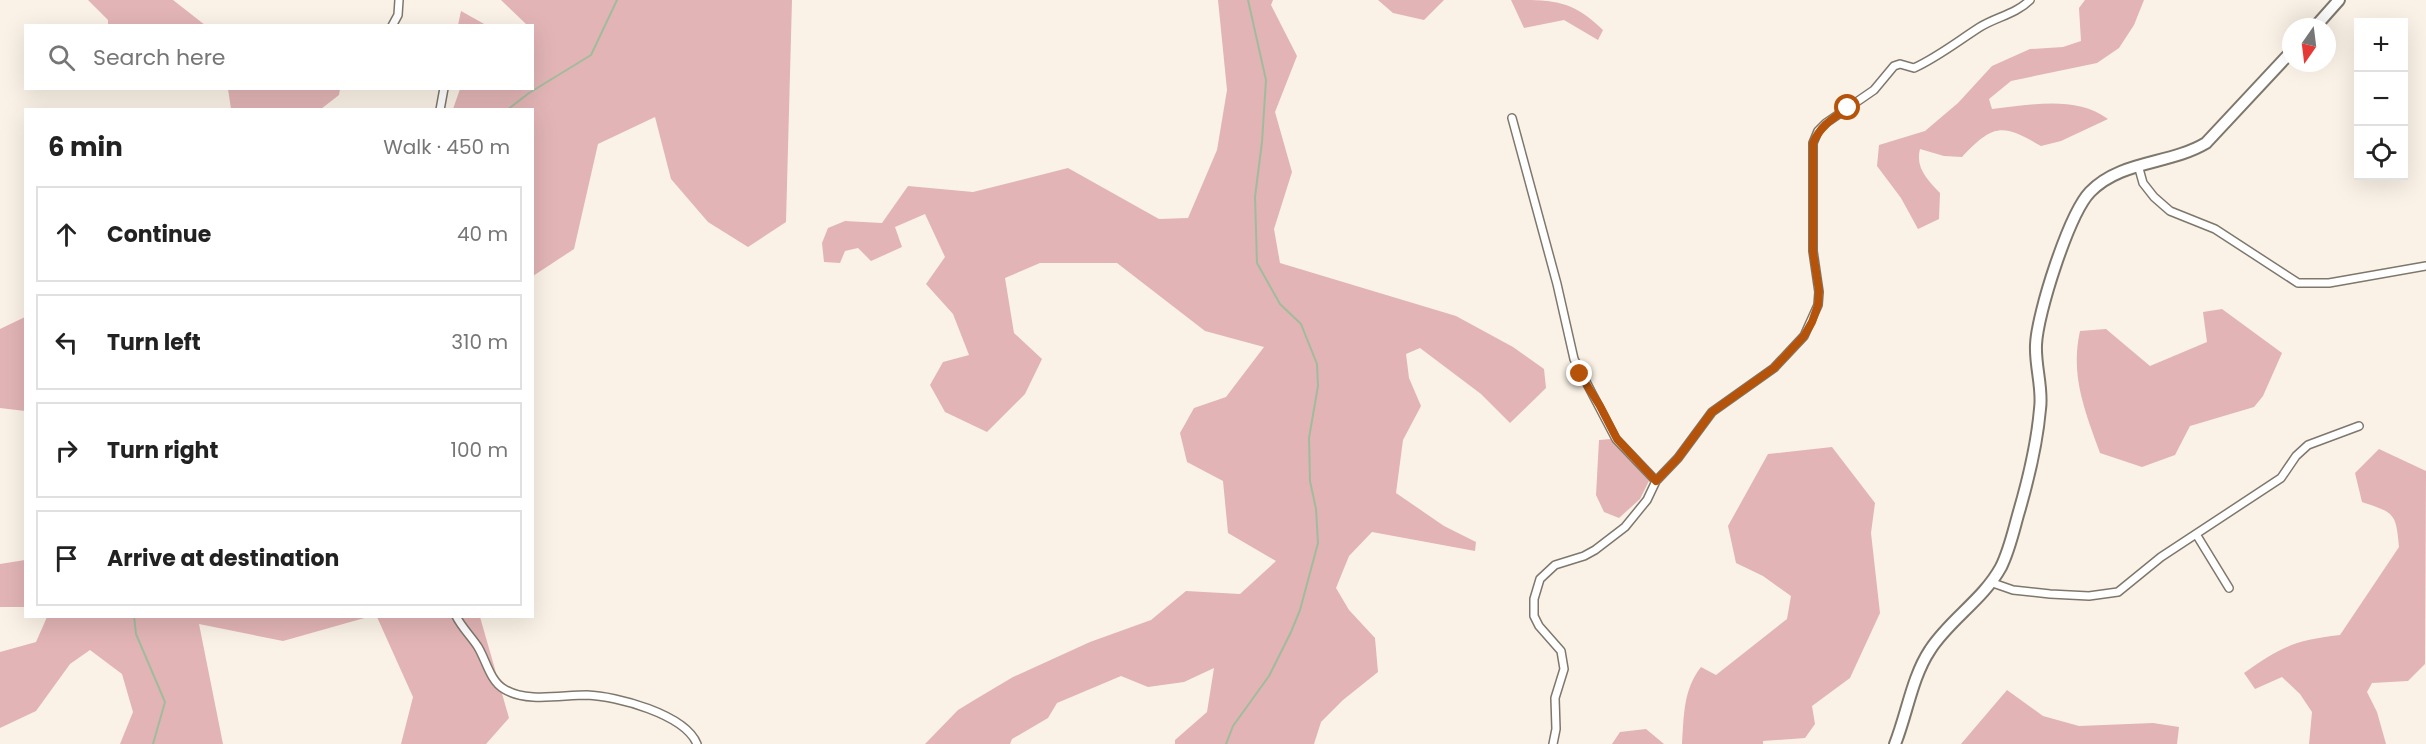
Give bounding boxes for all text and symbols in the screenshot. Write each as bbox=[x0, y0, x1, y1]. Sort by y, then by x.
north arrow bbox=[2282, 18, 2336, 72]
map controls bbox=[2354, 18, 2408, 180]
button: + bbox=[2354, 18, 2408, 72]
search box bbox=[24, 24, 534, 90]
icon: search bbox=[45, 41, 78, 74]
text: Search here bbox=[93, 42, 226, 73]
button: − bbox=[2354, 72, 2408, 126]
route start bbox=[1834, 94, 1860, 120]
button: locate bbox=[2354, 126, 2408, 180]
text: 6 min bbox=[48, 129, 123, 165]
text: Walk · 450 m bbox=[383, 133, 510, 161]
icon: ahead bbox=[50, 218, 83, 251]
text: Continue bbox=[107, 219, 211, 250]
text: 40 m bbox=[457, 220, 508, 248]
icon: left bbox=[50, 326, 83, 359]
text: Turn left bbox=[107, 327, 201, 358]
text: 310 m bbox=[451, 328, 508, 356]
route end bbox=[1566, 360, 1592, 386]
icon: right bbox=[50, 434, 83, 467]
text: Turn right bbox=[107, 435, 218, 466]
text: 100 m bbox=[451, 436, 508, 464]
icon: arrive bbox=[50, 542, 83, 575]
text: Arrive at destination bbox=[107, 543, 339, 574]

